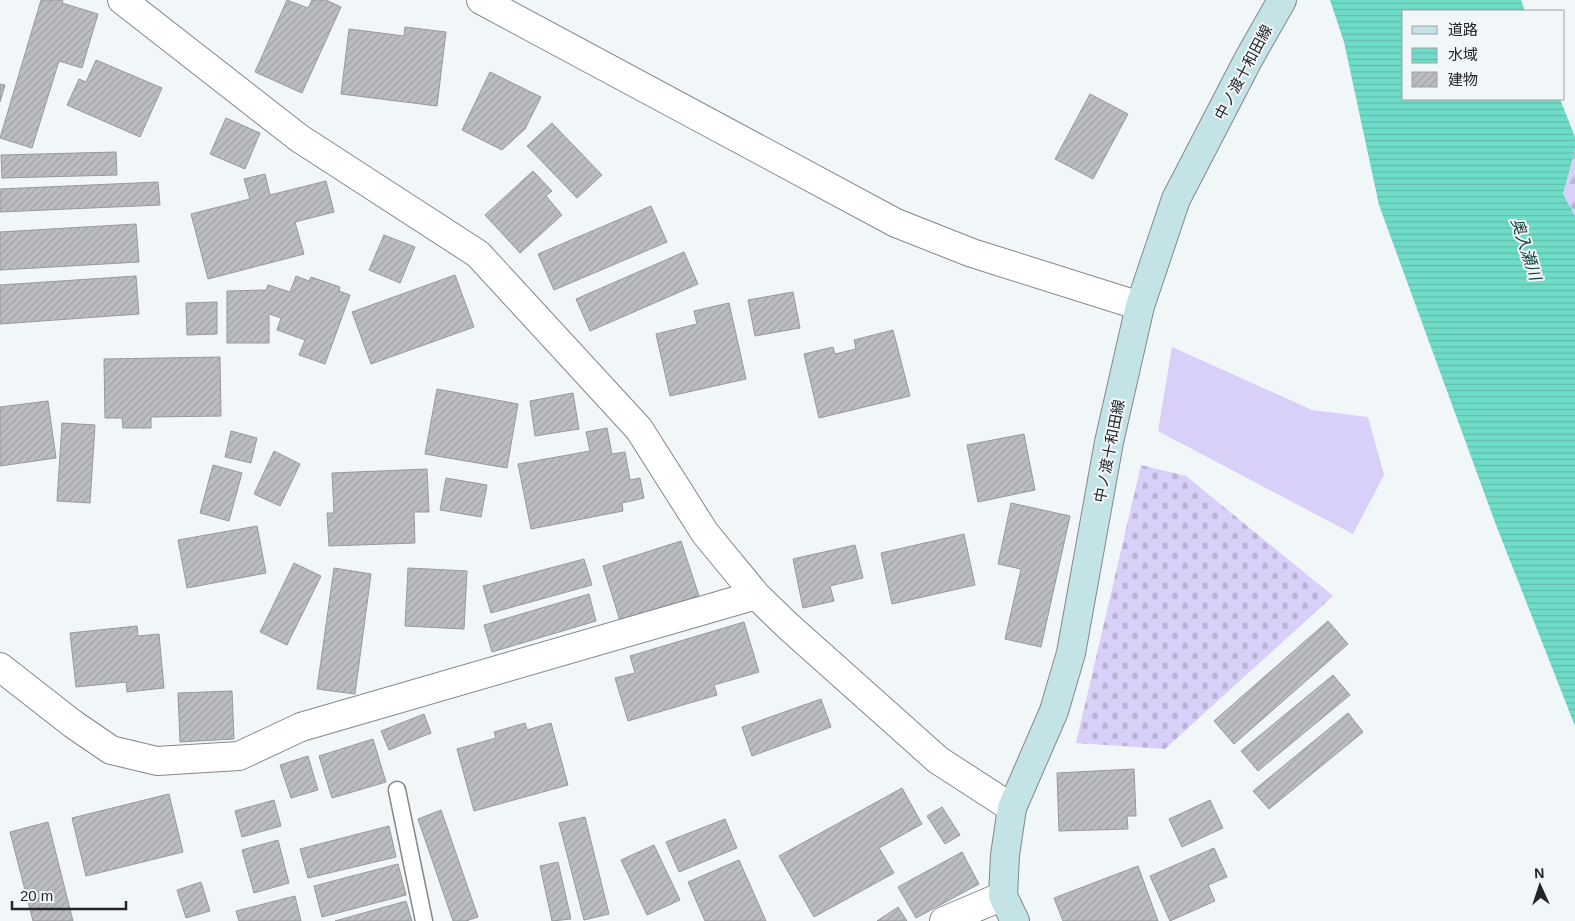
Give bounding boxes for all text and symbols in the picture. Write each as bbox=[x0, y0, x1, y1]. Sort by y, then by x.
legend bbox=[1402, 10, 1565, 100]
text: 道路 bbox=[1448, 21, 1478, 38]
street label: 中ノ渡十和田線 bbox=[1211, 22, 1275, 122]
text: 水域 bbox=[1448, 46, 1478, 63]
text: 建物 bbox=[1448, 71, 1478, 88]
water label: 奥入瀬川 bbox=[1508, 216, 1545, 284]
street label: 中ノ渡十和田線 bbox=[1091, 398, 1127, 504]
north arrow bbox=[1515, 861, 1565, 911]
text: N bbox=[1534, 865, 1545, 881]
scale bar bbox=[12, 878, 126, 910]
text: 20 m bbox=[20, 887, 53, 904]

